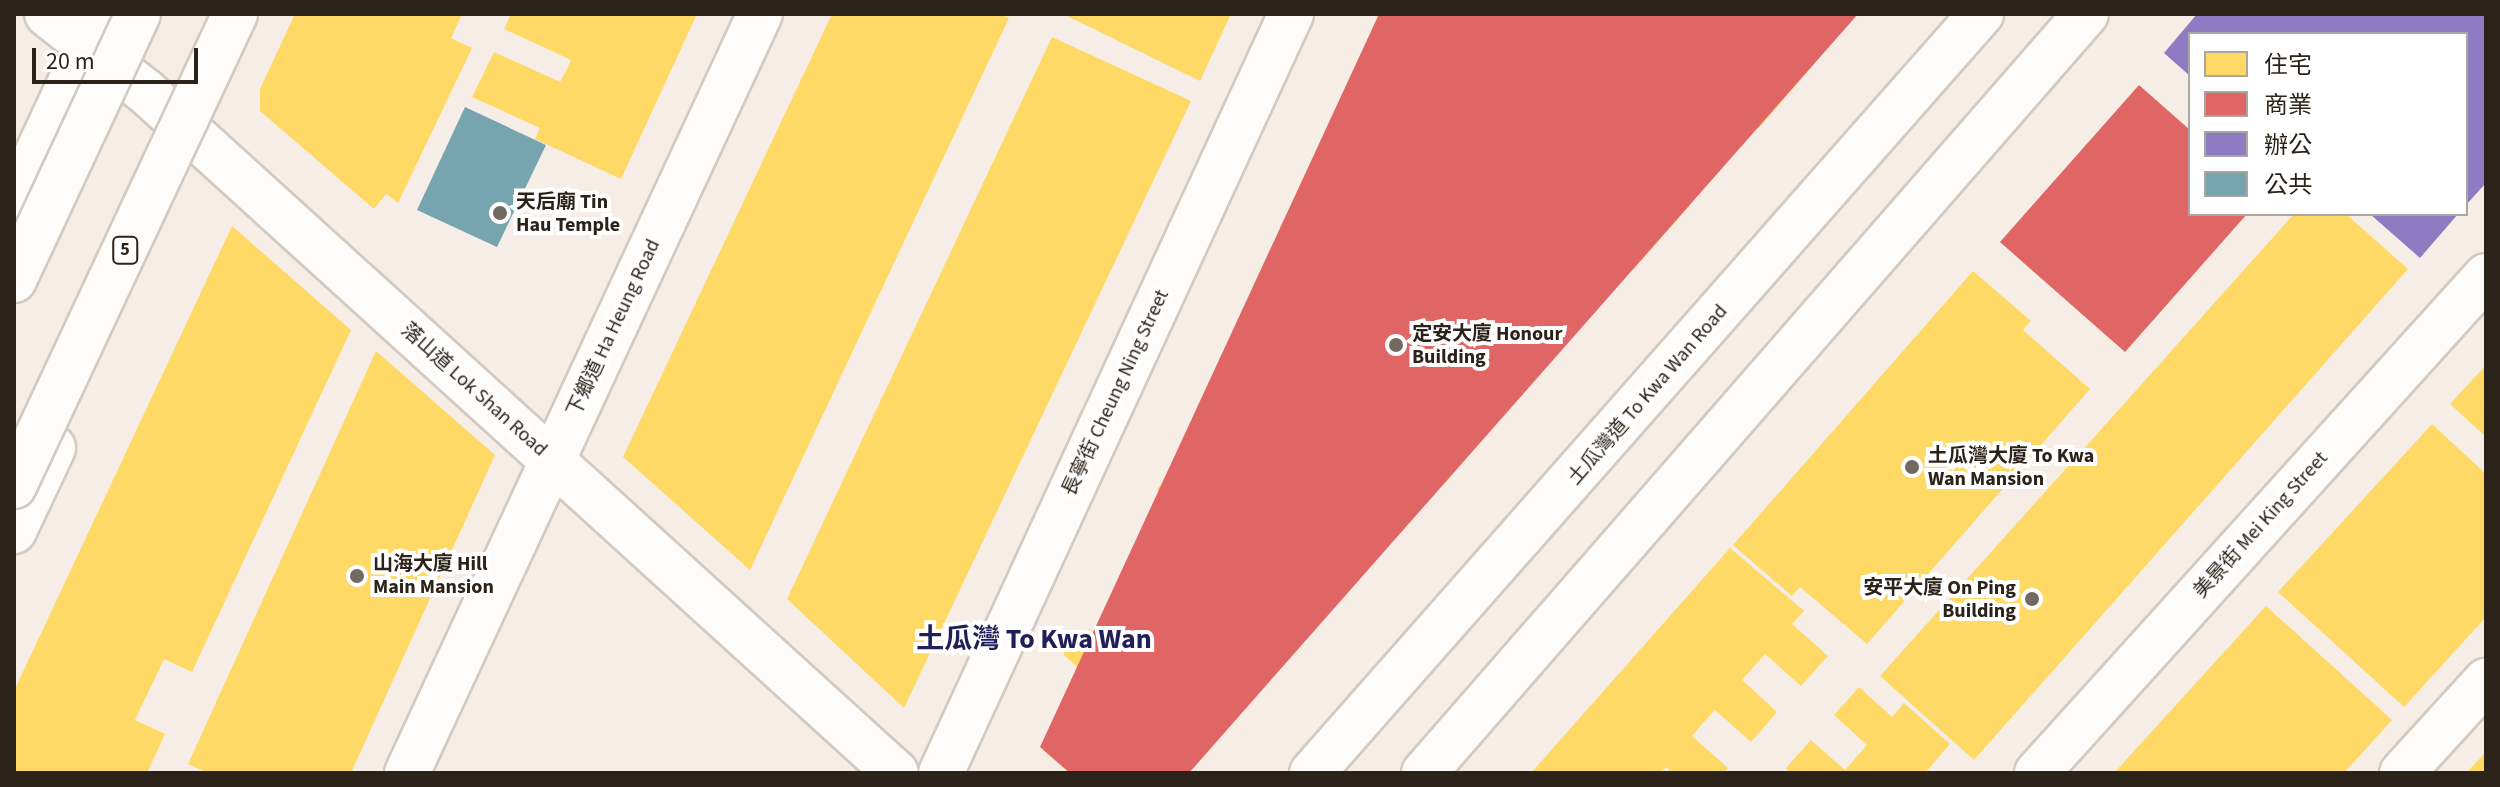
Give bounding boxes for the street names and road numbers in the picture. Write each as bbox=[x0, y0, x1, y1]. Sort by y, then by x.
road number: 5 bbox=[111, 236, 139, 264]
street label: 下鄉道 Ha Heung Road bbox=[562, 236, 666, 420]
street label: 長寧街 Cheung Ning Street bbox=[1058, 286, 1174, 500]
street label: 土瓜灣道 To Kwa Wan Road bbox=[1563, 300, 1733, 490]
street label: 落山道 Lok Shan Road bbox=[396, 318, 552, 462]
street label: 美景街 Mei King Street bbox=[2189, 447, 2333, 603]

